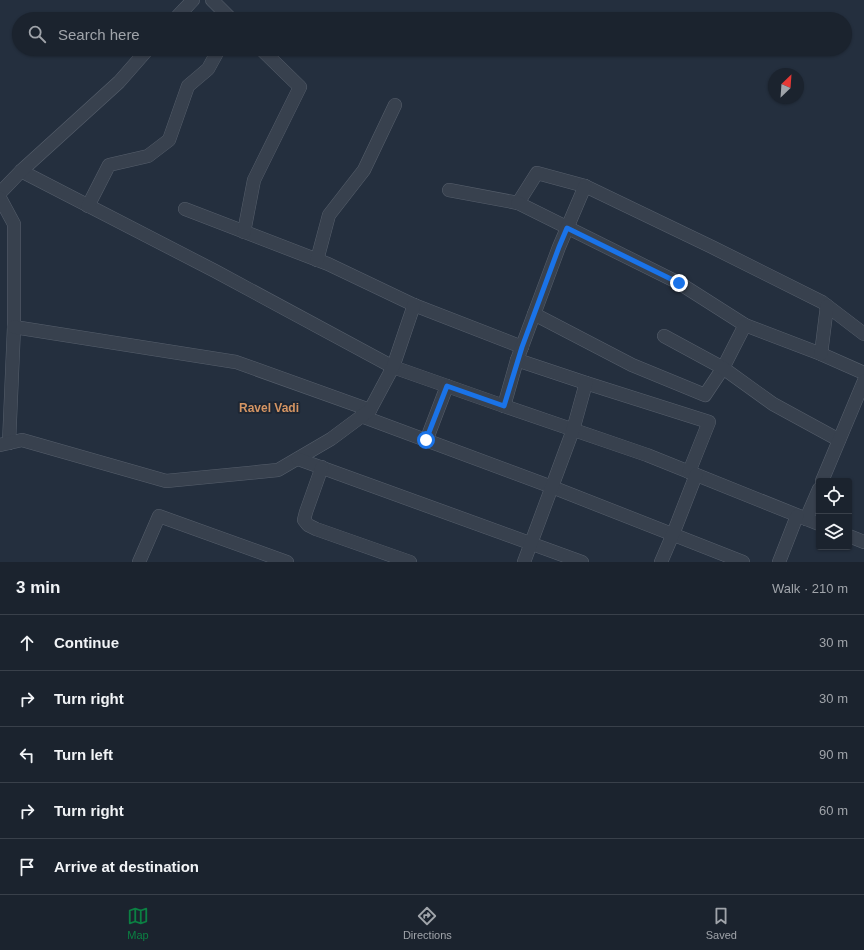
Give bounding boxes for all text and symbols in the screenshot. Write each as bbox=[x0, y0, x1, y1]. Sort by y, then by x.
search box bbox=[12, 12, 852, 56]
icon: search bbox=[26, 23, 48, 45]
text: Search here bbox=[58, 26, 140, 43]
north arrow bbox=[768, 68, 804, 104]
route end bbox=[670, 274, 688, 292]
district label: Ravel Vadi bbox=[239, 401, 299, 415]
route start bbox=[417, 431, 435, 449]
map controls bbox=[816, 478, 852, 550]
button: locate bbox=[816, 478, 852, 514]
button: layers bbox=[816, 514, 852, 550]
text: 3 min bbox=[16, 578, 60, 597]
text: Walk · 210 m bbox=[772, 581, 848, 596]
icon: ahead bbox=[16, 632, 38, 654]
text: Continue bbox=[54, 634, 119, 651]
text: 30 m bbox=[819, 635, 848, 650]
icon: right bbox=[16, 688, 38, 710]
text: Turn right bbox=[54, 690, 124, 707]
text: 30 m bbox=[819, 691, 848, 706]
icon: left bbox=[16, 744, 38, 766]
text: Turn left bbox=[54, 746, 113, 763]
text: 90 m bbox=[819, 747, 848, 762]
icon: right bbox=[16, 800, 38, 822]
text: Turn right bbox=[54, 802, 124, 819]
text: 60 m bbox=[819, 803, 848, 818]
icon: arrive bbox=[16, 856, 38, 878]
text: Arrive at destination bbox=[54, 858, 199, 875]
tab: Map bbox=[127, 905, 149, 941]
tab: Directions bbox=[403, 905, 452, 941]
tab: Saved bbox=[706, 905, 737, 941]

